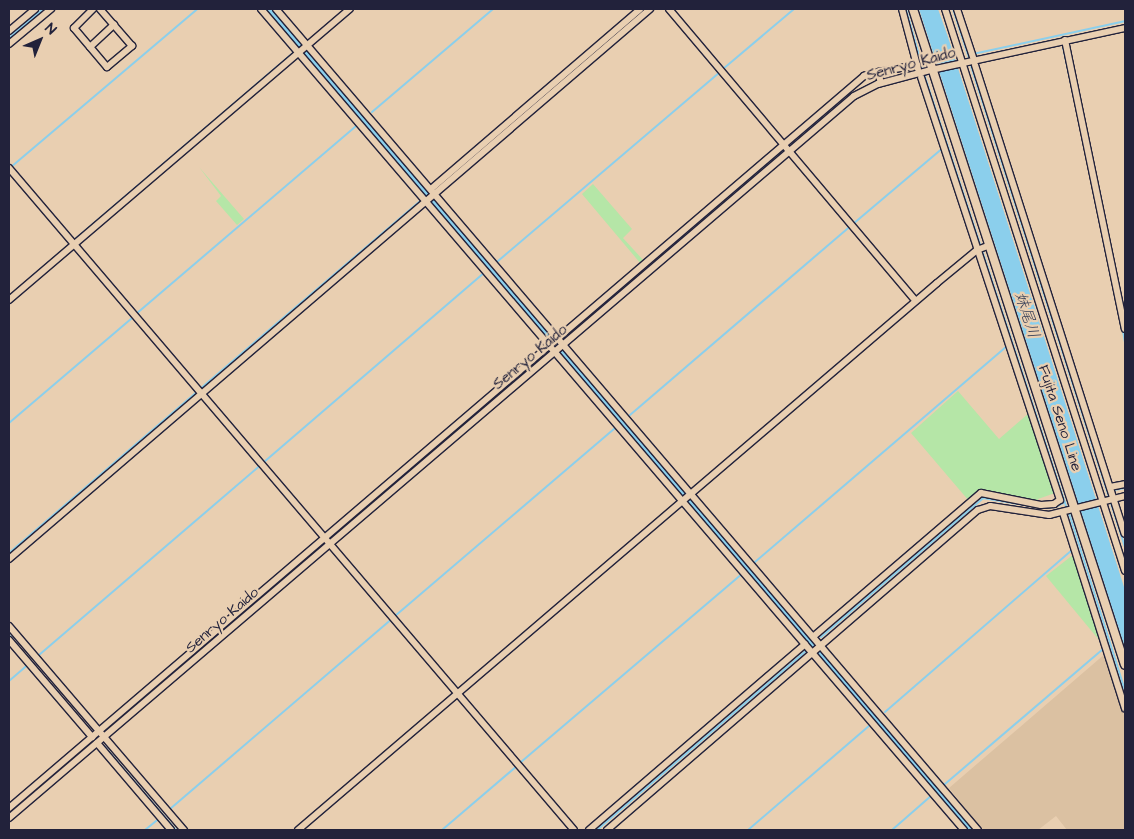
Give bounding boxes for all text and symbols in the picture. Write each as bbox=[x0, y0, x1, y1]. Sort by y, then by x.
north arrow bbox=[15, 15, 65, 65]
text: N bbox=[40, 19, 61, 39]
street label: Senryo Kaido bbox=[865, 43, 957, 85]
water label: 妹尾川 bbox=[1010, 289, 1044, 341]
street label: Senryo Kaido bbox=[489, 321, 571, 393]
street label: Fujita Seno Line bbox=[1034, 363, 1086, 473]
street label: Senryo Kaido bbox=[182, 583, 262, 657]

